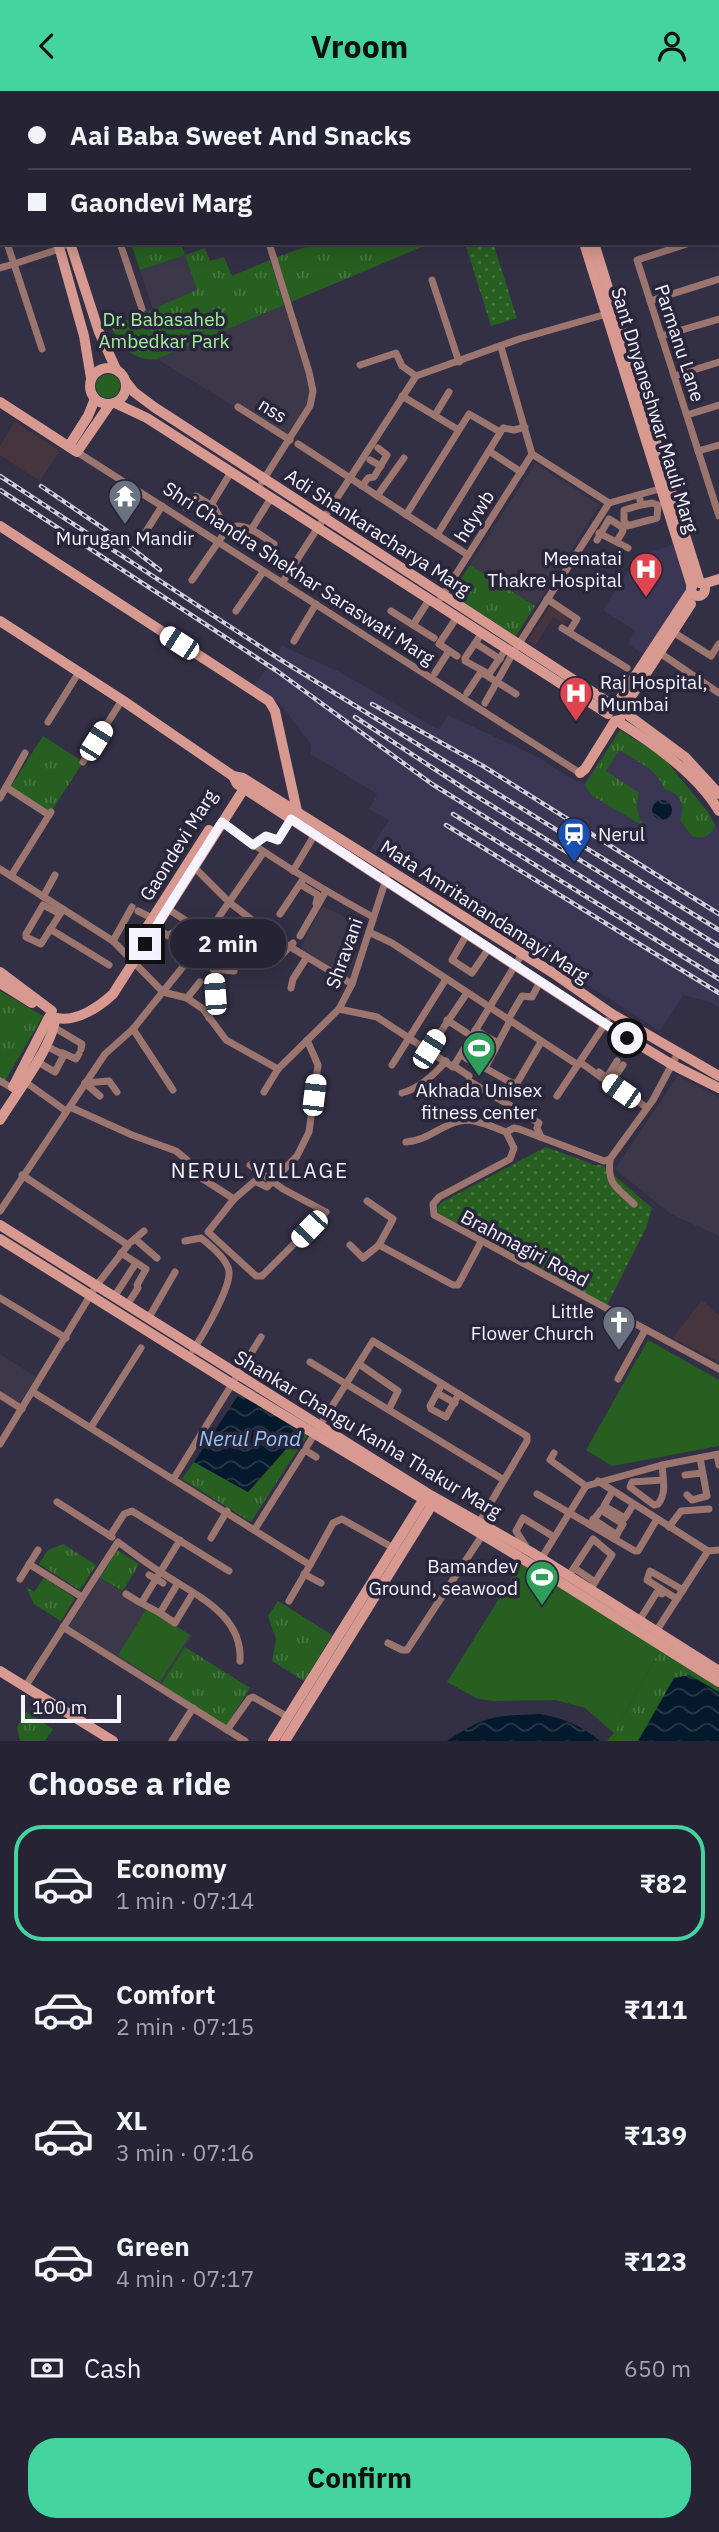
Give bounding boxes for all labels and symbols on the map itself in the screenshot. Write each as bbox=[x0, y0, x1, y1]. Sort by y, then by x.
street label: Parmanu Lane bbox=[650, 281, 710, 405]
street label: Sant Dnyaneshwar Mauli Marg bbox=[606, 284, 704, 536]
park label: Dr. Babasaheb Ambedkar Park bbox=[98, 307, 230, 353]
street label: nss bbox=[254, 392, 292, 428]
street label: Adi Shankaracharya Marg bbox=[281, 463, 475, 601]
street label: Shri Chandra Shekhar Saraswati Marg bbox=[159, 476, 439, 670]
temple icon: Murugan Mandir bbox=[106, 477, 144, 526]
street label: hdywb bbox=[449, 486, 499, 546]
place label: Murugan Mandir bbox=[56, 526, 194, 550]
place label: Meenatai Thakre Hospital bbox=[487, 546, 622, 592]
hospital icon: Meenatai Thakre Hospital bbox=[627, 550, 665, 599]
car bbox=[156, 623, 203, 663]
place label: Raj Hospital, Mumbai bbox=[600, 670, 708, 716]
hospital icon: Raj Hospital, Mumbai bbox=[557, 674, 595, 723]
car bbox=[76, 718, 117, 764]
street label: Gaondevi Marg bbox=[134, 785, 222, 905]
station icon: Nerul bbox=[555, 815, 593, 864]
place label: Nerul bbox=[598, 822, 645, 846]
street label: Mata Amritanandamayi Marg bbox=[376, 834, 594, 988]
street label: Shravani bbox=[320, 914, 368, 992]
callout: 2 min bbox=[170, 919, 285, 969]
route end bbox=[129, 928, 161, 960]
car bbox=[204, 972, 227, 1016]
route start bbox=[611, 1022, 643, 1054]
car bbox=[409, 1026, 450, 1072]
sports icon: Akhada Unisex fitness center bbox=[460, 1029, 498, 1078]
car bbox=[598, 1070, 645, 1112]
car bbox=[302, 1073, 327, 1117]
place label: Akhada Unisex fitness center bbox=[416, 1078, 543, 1124]
district label: NERUL VILLAGE bbox=[171, 1156, 349, 1184]
street label: Brahmagiri Road bbox=[457, 1204, 593, 1292]
car bbox=[287, 1207, 332, 1251]
place label: Little Flower Church bbox=[471, 1299, 594, 1345]
church icon: Little Flower Church bbox=[600, 1303, 638, 1352]
street label: Shankar Changu Kanha Thakur Marg bbox=[230, 1345, 506, 1523]
water label: Nerul Pond bbox=[199, 1424, 302, 1452]
place label: Bamandev Ground, seawood bbox=[368, 1554, 518, 1600]
sports icon: Bamandev Ground, seawood bbox=[523, 1558, 561, 1607]
scale bar bbox=[21, 1692, 121, 1724]

